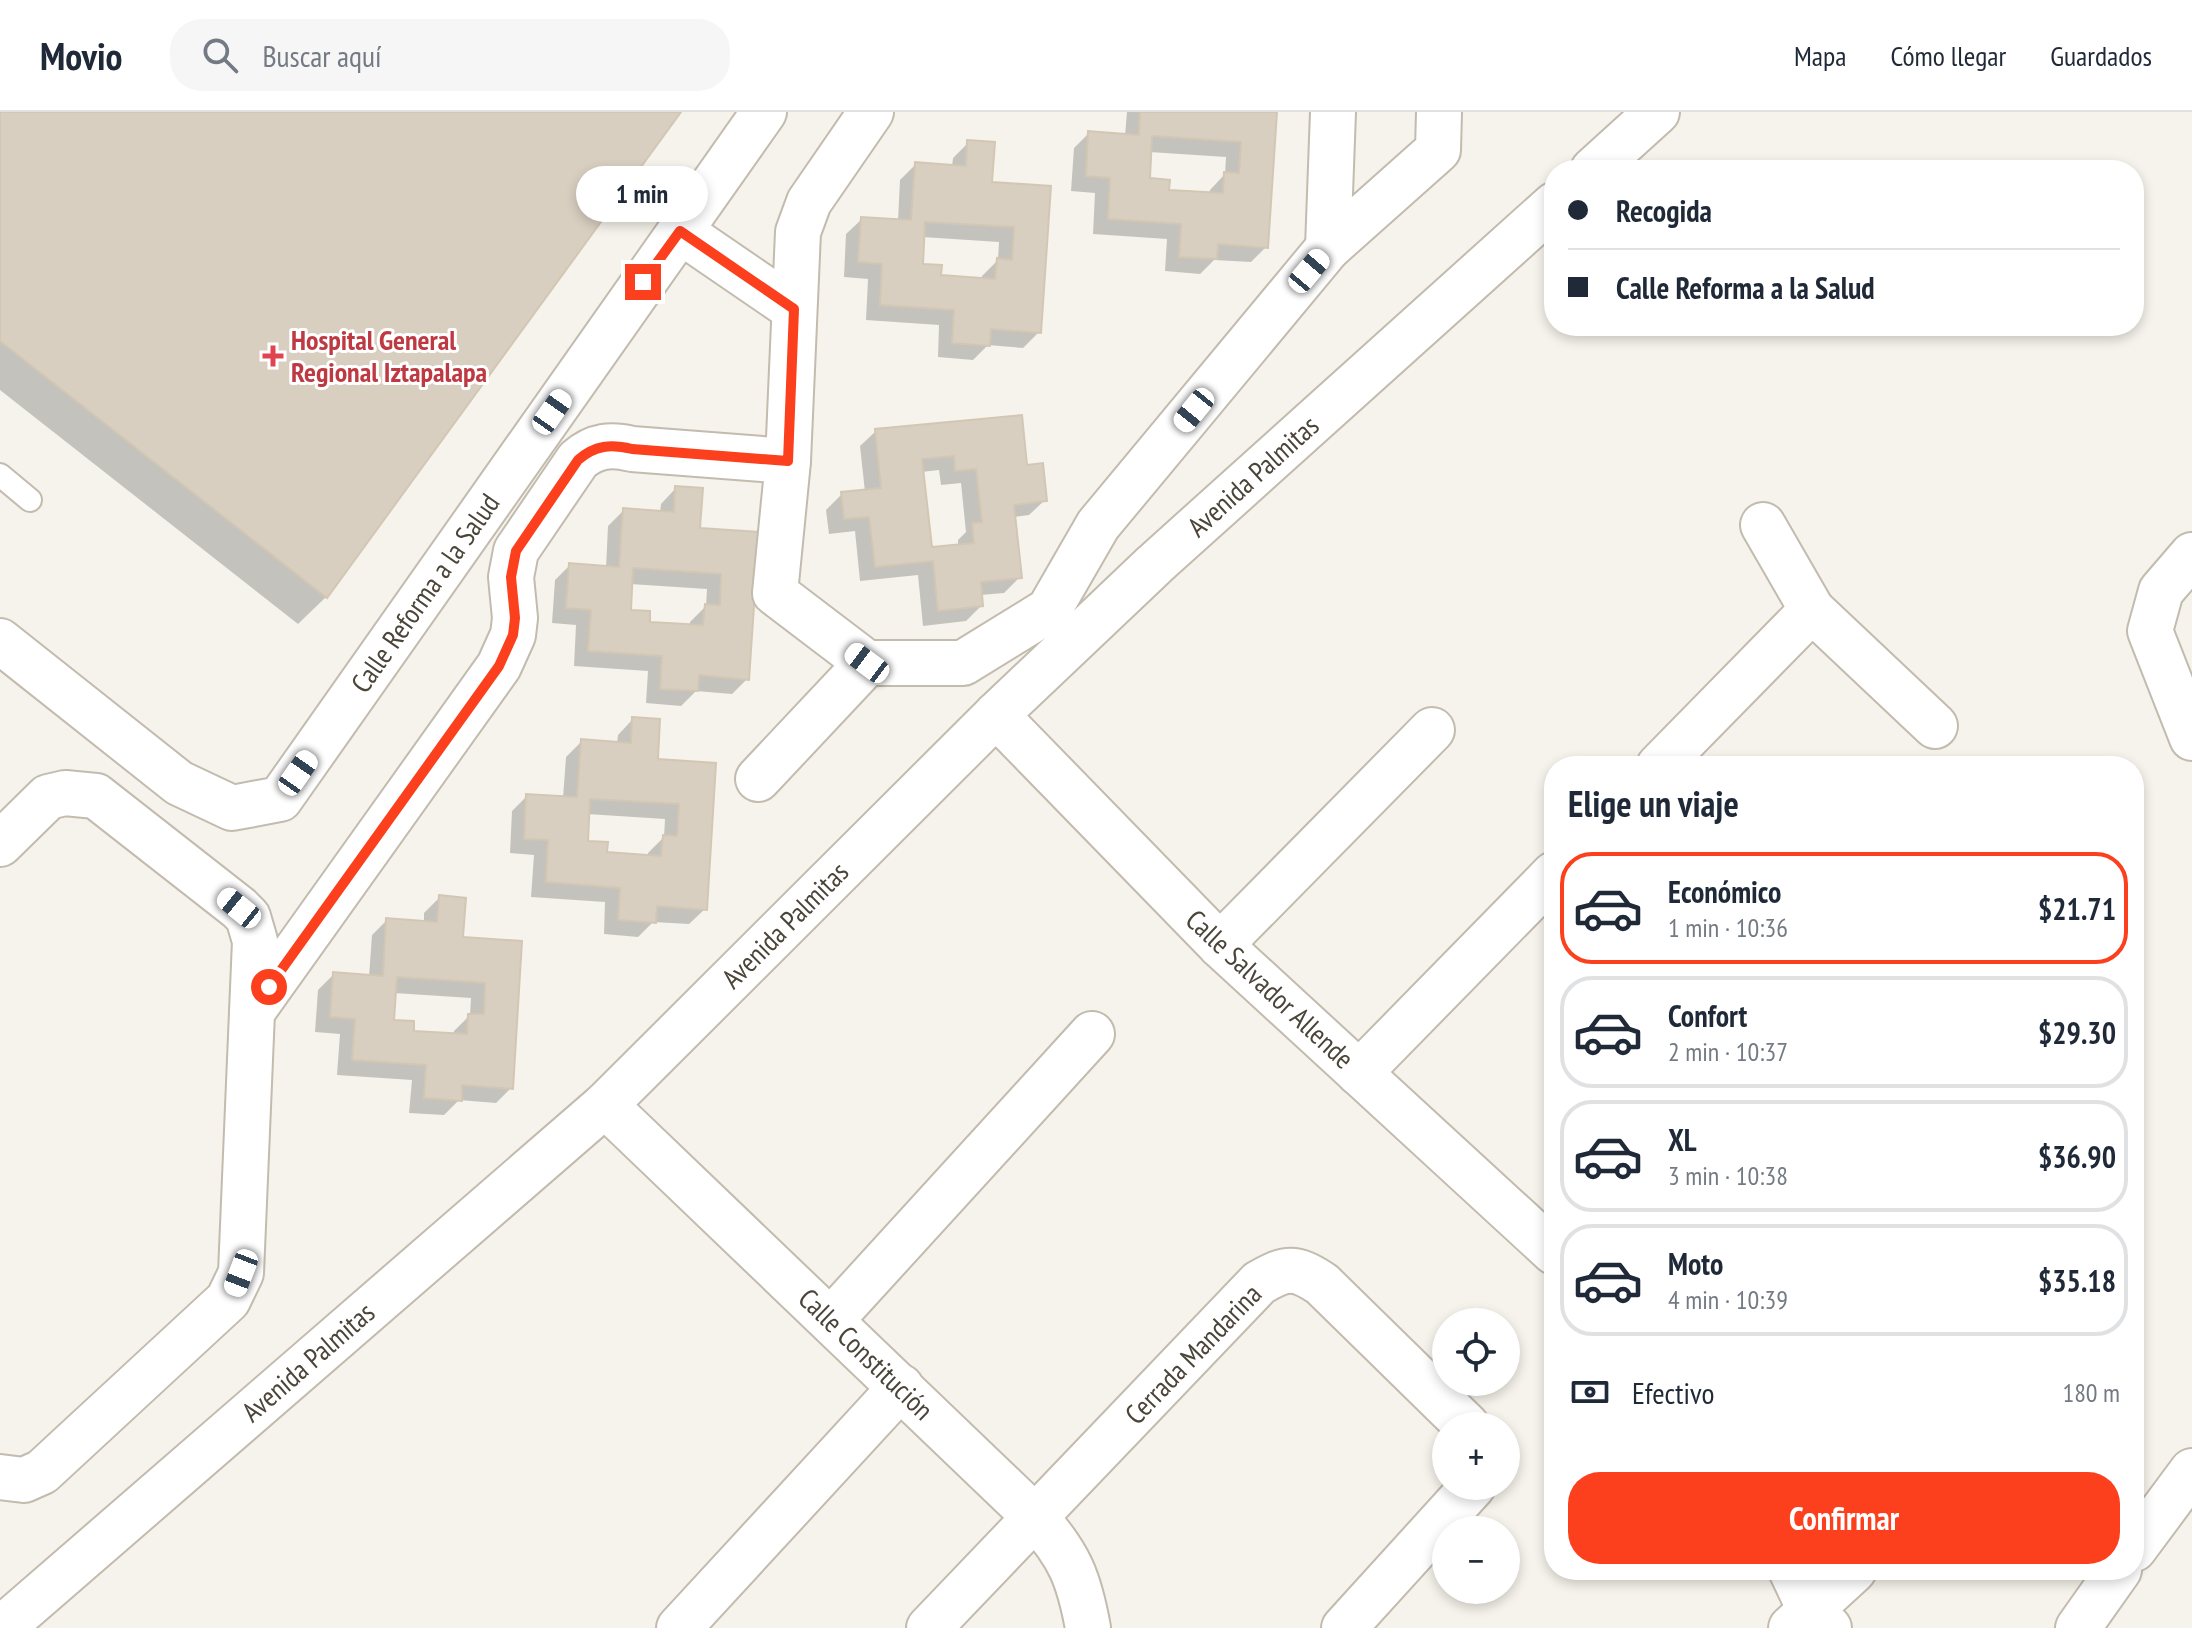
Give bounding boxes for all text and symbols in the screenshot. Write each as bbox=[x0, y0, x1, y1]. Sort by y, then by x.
search box bbox=[170, 19, 730, 91]
text: Movio bbox=[40, 31, 122, 80]
icon: search bbox=[198, 33, 242, 77]
text: Buscar aquí bbox=[262, 36, 381, 75]
text: Mapa bbox=[1794, 37, 1846, 74]
text: Cómo llegar bbox=[1890, 37, 2006, 74]
text: Guardados bbox=[2050, 37, 2152, 74]
callout: 1 min bbox=[577, 166, 709, 222]
text: 1 min bbox=[616, 177, 668, 210]
text: Recogida bbox=[1616, 191, 1712, 230]
car bbox=[1284, 245, 1334, 297]
route end bbox=[625, 264, 661, 300]
text: Calle Reforma a la Salud bbox=[1616, 268, 1875, 307]
place label: Hospital General Regional Iztapalapa bbox=[291, 321, 487, 390]
marker: Hospital General Regional Iztapalapa bbox=[262, 345, 284, 367]
car bbox=[1170, 384, 1218, 436]
car bbox=[528, 385, 576, 439]
street label: Avenida Palmitas bbox=[1179, 407, 1326, 544]
street label: Calle Reforma a la Salud bbox=[342, 486, 507, 700]
car bbox=[841, 639, 893, 687]
car bbox=[274, 746, 322, 800]
text: Elige un viaje bbox=[1568, 780, 1739, 827]
street label: Avenida Palmitas bbox=[713, 853, 856, 996]
icon: car bbox=[1572, 872, 1644, 944]
text: Económico bbox=[1668, 872, 1781, 911]
car bbox=[213, 884, 265, 932]
text: $21.71 bbox=[2038, 889, 2116, 928]
street label: Calle Salvador Allende bbox=[1178, 901, 1362, 1076]
text: 1 min · 10:36 bbox=[1668, 911, 1788, 944]
route start bbox=[251, 969, 287, 1005]
icon: car bbox=[1572, 996, 1644, 1068]
text: Confort bbox=[1668, 996, 1747, 1035]
text: $29.30 bbox=[2038, 1013, 2116, 1052]
text: 2 min · 10:37 bbox=[1668, 1035, 1788, 1068]
icon: car bbox=[1572, 1120, 1644, 1192]
text: XL bbox=[1668, 1120, 1697, 1159]
text: $36.90 bbox=[2038, 1137, 2116, 1176]
text: 3 min · 10:38 bbox=[1668, 1159, 1788, 1192]
icon: car bbox=[1572, 1244, 1644, 1316]
text: Moto bbox=[1668, 1244, 1723, 1283]
car bbox=[221, 1246, 261, 1300]
text: $35.18 bbox=[2038, 1261, 2116, 1300]
street label: Cerrada Mandarina bbox=[1116, 1276, 1269, 1432]
street label: Calle Constitución bbox=[791, 1280, 942, 1427]
text: 4 min · 10:39 bbox=[1668, 1283, 1788, 1316]
street label: Avenida Palmitas bbox=[233, 1294, 382, 1430]
map controls bbox=[1432, 1308, 1520, 1604]
button: locate bbox=[1432, 1308, 1520, 1396]
icon: cash bbox=[1568, 1370, 1612, 1414]
text: Efectivo bbox=[1632, 1373, 1715, 1412]
text: 180 m bbox=[2062, 1376, 2120, 1409]
button: + bbox=[1432, 1412, 1520, 1500]
button: Confirmar bbox=[1568, 1472, 2120, 1564]
button: − bbox=[1432, 1516, 1520, 1604]

